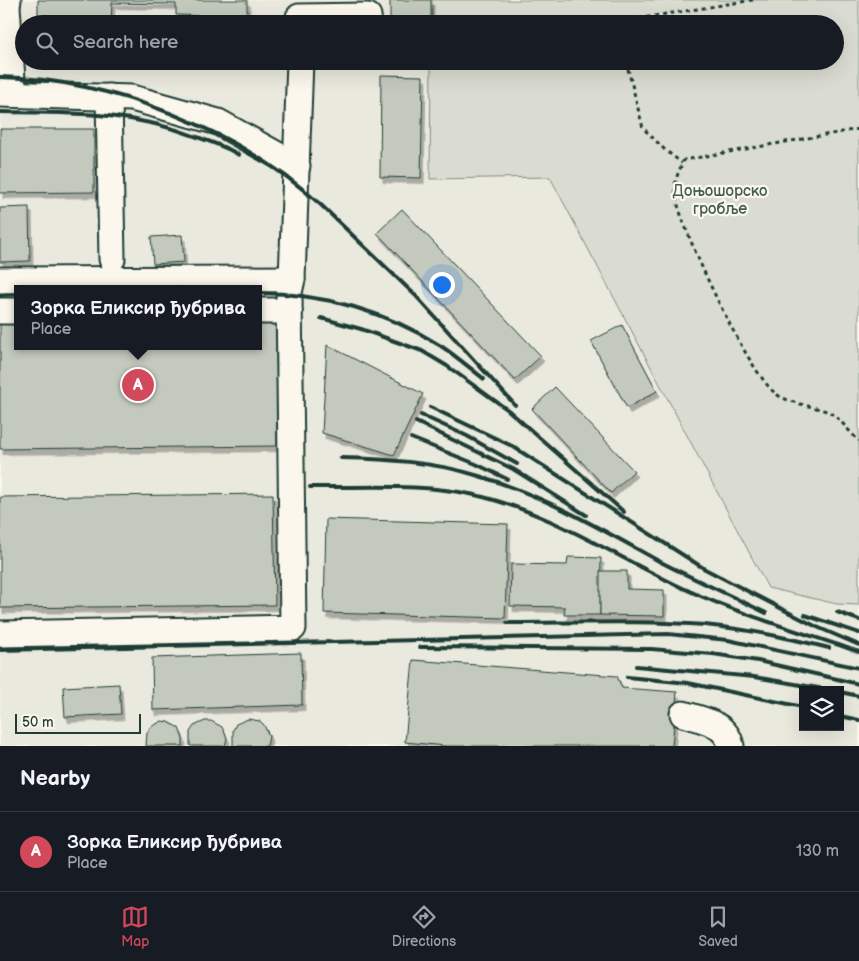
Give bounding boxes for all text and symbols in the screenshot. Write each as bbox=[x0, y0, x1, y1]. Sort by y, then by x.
search box bbox=[15, 15, 844, 70]
icon: search bbox=[33, 29, 61, 57]
text: Search here bbox=[73, 31, 178, 54]
park label: Доњошорско гробље bbox=[673, 182, 767, 219]
your location bbox=[429, 272, 455, 298]
popup bbox=[14, 285, 262, 350]
text: Зорка Еликсир ђубрива bbox=[31, 297, 245, 320]
text: Place bbox=[31, 320, 71, 339]
pin: A bbox=[122, 366, 154, 404]
map controls bbox=[799, 686, 844, 731]
button: layers bbox=[799, 686, 844, 731]
scale bar bbox=[15, 711, 141, 734]
text: 50 m bbox=[22, 714, 54, 731]
text: Nearby bbox=[20, 766, 90, 791]
text: Зорка Еликсир ђубрива bbox=[67, 831, 282, 854]
text: A bbox=[31, 842, 41, 861]
text: 130 m bbox=[796, 842, 839, 861]
text: Place bbox=[67, 854, 108, 873]
tab: Map bbox=[121, 903, 149, 950]
tab: Directions bbox=[392, 903, 456, 950]
tab: Saved bbox=[698, 903, 738, 950]

